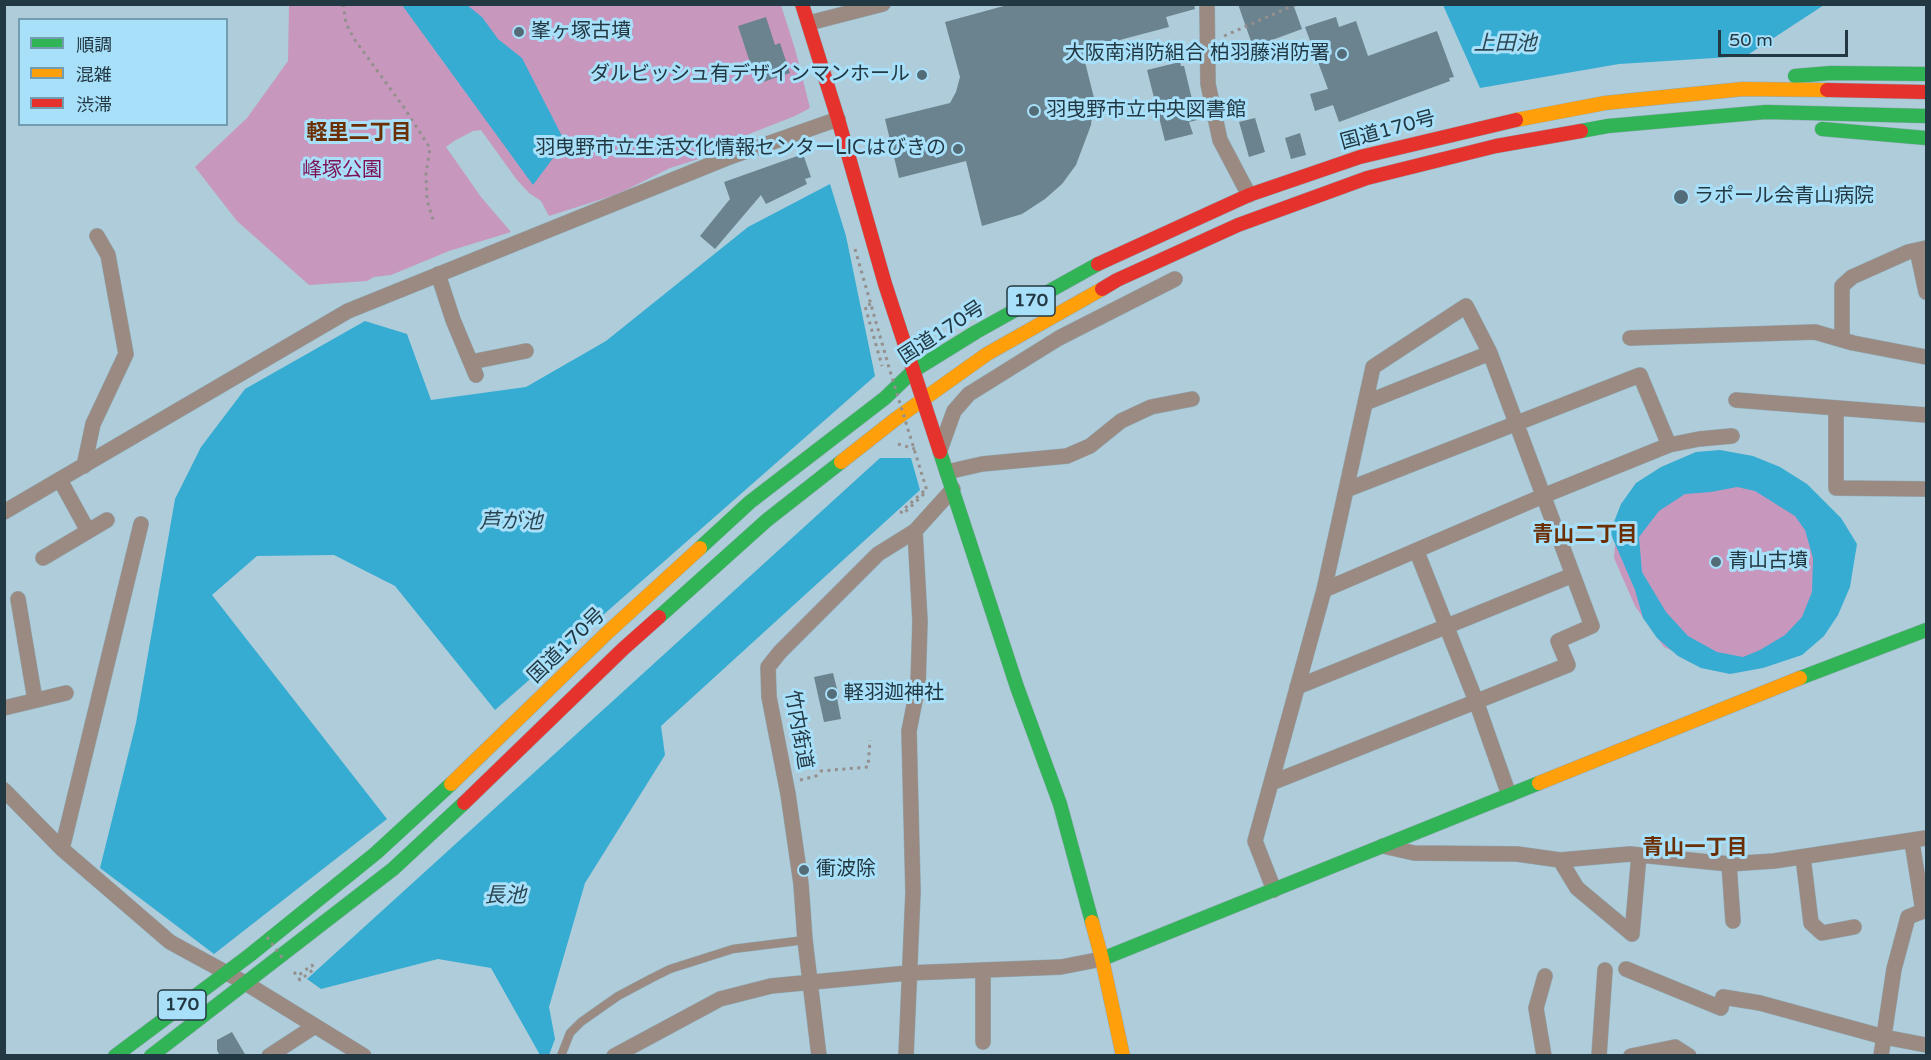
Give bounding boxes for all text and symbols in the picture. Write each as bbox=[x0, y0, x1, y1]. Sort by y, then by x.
legend bbox=[18, 18, 228, 126]
scale bar bbox=[1721, 18, 1852, 56]
place label: 峯ヶ塚古墳 bbox=[531, 20, 631, 44]
marker: 峯ヶ塚古墳 bbox=[512, 25, 526, 39]
text: 50 m bbox=[1729, 29, 1773, 51]
water label: 上田池 bbox=[1474, 31, 1536, 57]
text: 順調 bbox=[76, 34, 112, 56]
place label: 大阪南消防組合 柏羽藤消防署 bbox=[1065, 42, 1330, 66]
marker: 大阪南消防組合 柏羽藤消防署 bbox=[1335, 47, 1349, 61]
place label: ダルビッシュ有デザインマンホール bbox=[590, 63, 910, 87]
text: 混雑 bbox=[76, 64, 112, 86]
marker: ダルビッシュ有デザインマンホール bbox=[915, 68, 929, 82]
text: 渋滞 bbox=[76, 94, 112, 116]
place label: 羽曳野市立中央図書館 bbox=[1046, 99, 1246, 123]
marker: 羽曳野市立中央図書館 bbox=[1027, 104, 1041, 118]
street label: 国道170号 bbox=[1338, 107, 1438, 155]
district label: 軽里二丁目 bbox=[307, 120, 411, 146]
place label: 羽曳野市立生活文化情報センターLICはびきの bbox=[535, 137, 946, 161]
marker: 羽曳野市立生活文化情報センターLICはびきの bbox=[951, 142, 965, 156]
park label: 峰塚公園 bbox=[302, 159, 382, 183]
place label: ラポール会青山病院 bbox=[1694, 185, 1874, 209]
marker: ラポール会青山病院 bbox=[1672, 188, 1690, 206]
road number: 170 bbox=[1007, 286, 1055, 316]
street label: 国道170号 bbox=[895, 296, 989, 370]
water label: 芦が池 bbox=[480, 509, 542, 535]
district label: 青山二丁目 bbox=[1533, 522, 1637, 548]
place label: 青山古墳 bbox=[1728, 550, 1808, 574]
marker: 青山古墳 bbox=[1709, 555, 1723, 569]
street label: 国道170号 bbox=[524, 603, 610, 689]
place label: 軽羽迦神社 bbox=[844, 682, 944, 706]
marker: 軽羽迦神社 bbox=[825, 687, 839, 701]
street label: 竹内街道 bbox=[779, 689, 817, 771]
district label: 青山一丁目 bbox=[1643, 835, 1747, 861]
place label: 衝波除 bbox=[816, 858, 876, 882]
marker: 衝波除 bbox=[797, 863, 811, 877]
water label: 長池 bbox=[484, 883, 526, 909]
road number: 170 bbox=[158, 990, 206, 1020]

